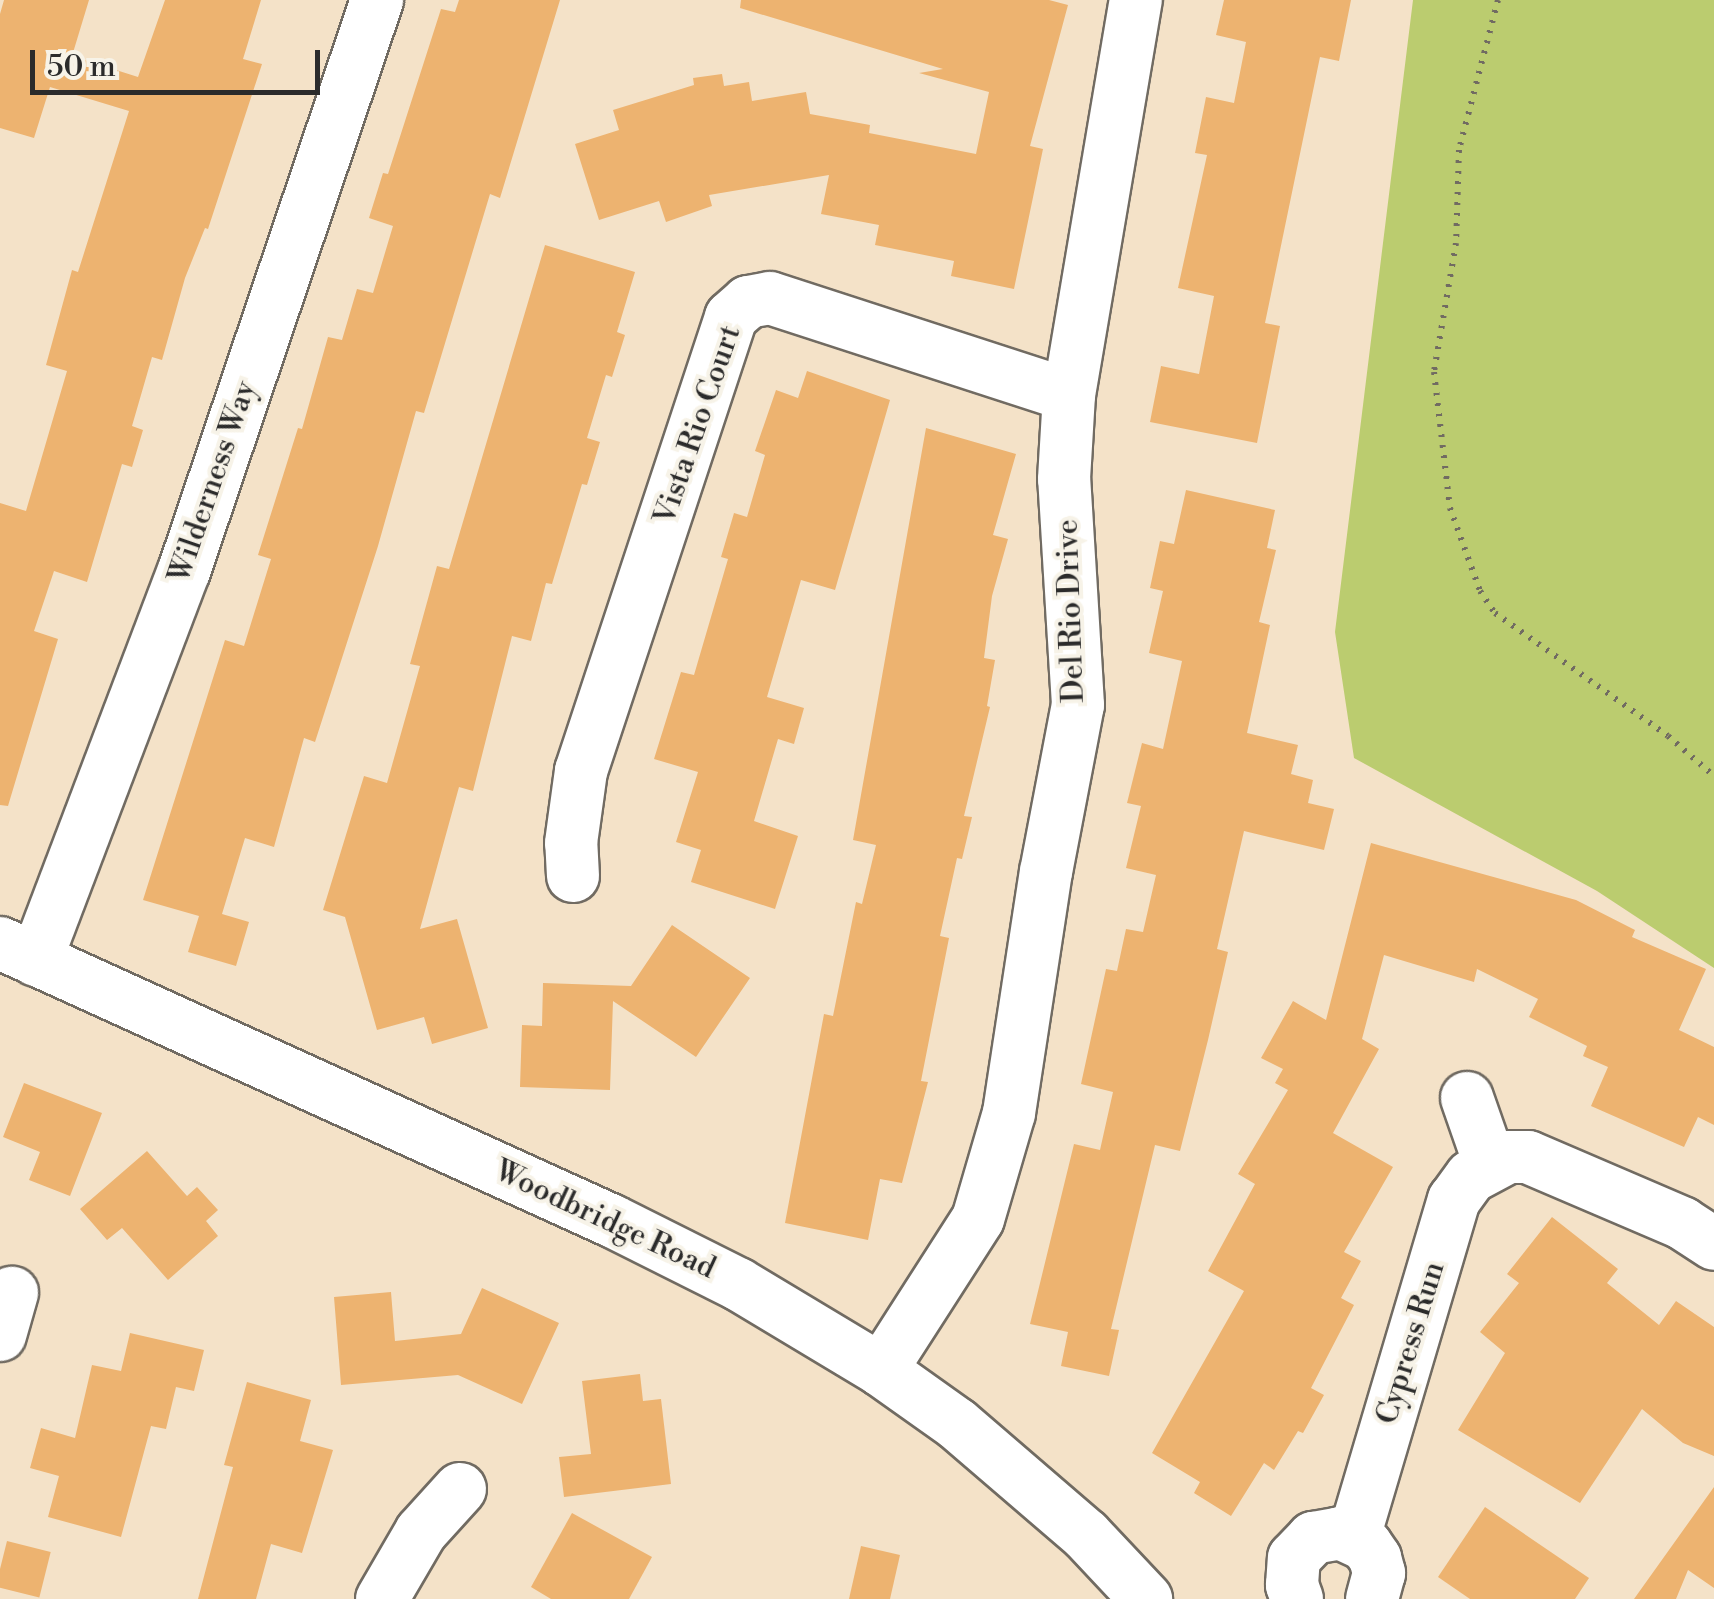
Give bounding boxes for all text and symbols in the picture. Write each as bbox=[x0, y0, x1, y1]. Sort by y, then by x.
scale bar bbox=[35, 30, 325, 92]
text: 50 m bbox=[47, 48, 116, 86]
street label: Vista Rio Court bbox=[647, 321, 749, 529]
street label: Wilderness Way bbox=[162, 376, 264, 588]
street label: Del Rio Drive bbox=[1050, 519, 1092, 703]
street label: Woodbridge Road bbox=[489, 1153, 721, 1287]
street label: Cypress Run bbox=[1369, 1257, 1453, 1429]

